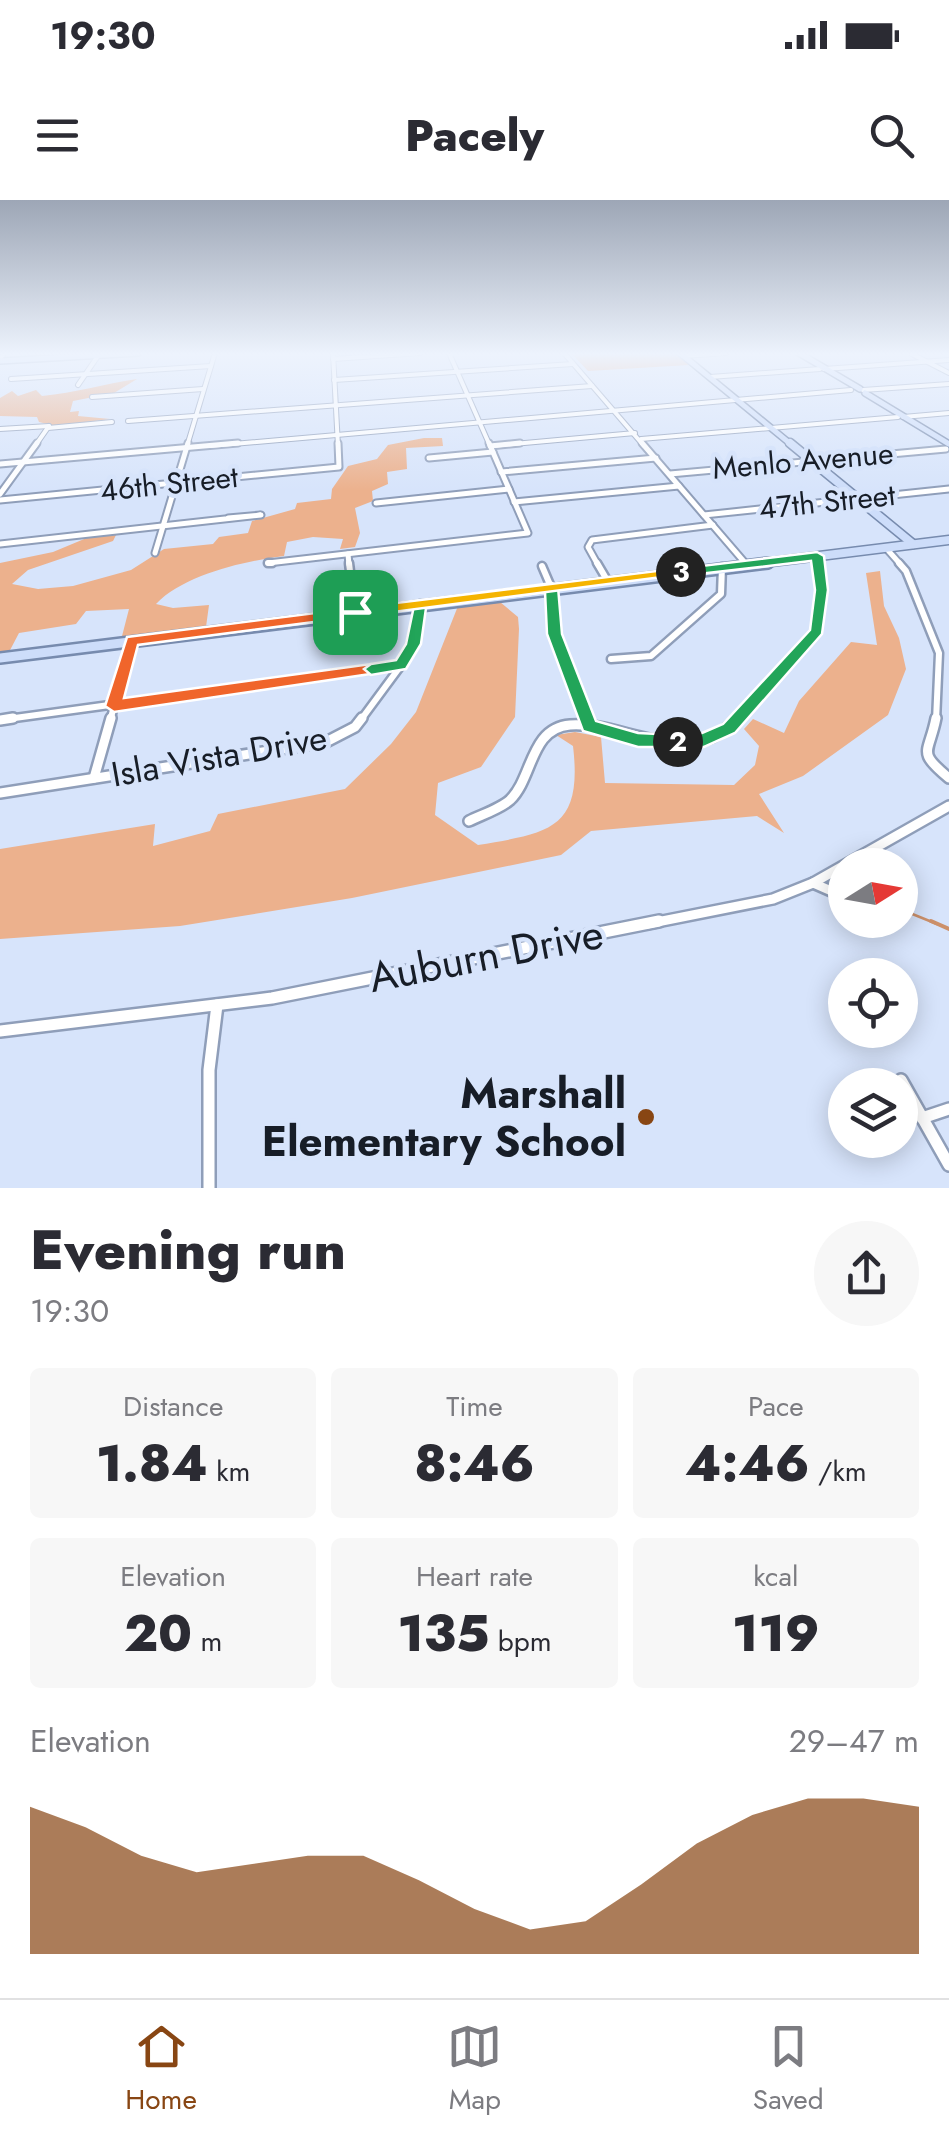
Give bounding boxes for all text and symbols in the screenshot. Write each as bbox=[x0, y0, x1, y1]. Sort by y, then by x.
text: 19:30 bbox=[50, 8, 156, 63]
text: Pacely bbox=[405, 103, 544, 168]
icon: menu bbox=[30, 108, 85, 163]
icon: search bbox=[864, 108, 919, 163]
street label: Menlo Avenue bbox=[711, 431, 895, 490]
street label: 46th Street bbox=[98, 455, 241, 512]
street label: 47th Street bbox=[757, 473, 898, 530]
pin: 3 bbox=[656, 547, 706, 597]
text: 3 bbox=[672, 551, 690, 592]
pin bbox=[313, 570, 398, 655]
icon: arrive bbox=[328, 585, 383, 640]
street label: Isla Vista Drive bbox=[107, 712, 331, 800]
pin: 2 bbox=[653, 717, 703, 767]
text: 2 bbox=[669, 721, 687, 762]
north arrow bbox=[828, 848, 918, 938]
map controls bbox=[828, 848, 918, 1158]
street label: Auburn Drive bbox=[364, 903, 608, 1008]
button: locate bbox=[828, 958, 918, 1048]
place label: Marshall Elementary School bbox=[262, 1063, 626, 1172]
button: layers bbox=[828, 1068, 918, 1158]
marker: Marshall Elementary School bbox=[635, 1106, 657, 1128]
text: Evening run bbox=[30, 1210, 346, 1290]
button: share bbox=[814, 1221, 919, 1326]
text: 19:30 bbox=[30, 1288, 109, 1334]
text: Distance bbox=[123, 1386, 223, 1427]
text: Time bbox=[446, 1386, 503, 1427]
text: Pace bbox=[748, 1386, 804, 1427]
text: 1.84 bbox=[96, 1427, 208, 1500]
text: 8:46 bbox=[414, 1427, 535, 1500]
text: 4:46 bbox=[685, 1427, 810, 1500]
text: km bbox=[208, 1451, 250, 1492]
text: /km bbox=[810, 1451, 867, 1492]
text: Elevation bbox=[120, 1556, 226, 1597]
text: Heart rate bbox=[416, 1556, 533, 1597]
text: kcal bbox=[753, 1556, 798, 1597]
text: 20 bbox=[124, 1597, 192, 1670]
text: 135 bbox=[397, 1597, 489, 1670]
text: 119 bbox=[732, 1597, 820, 1670]
text: m bbox=[192, 1621, 222, 1662]
text: bpm bbox=[489, 1621, 552, 1662]
text: Elevation bbox=[30, 1718, 151, 1764]
text: 29–47 m bbox=[789, 1718, 919, 1764]
tab: Home bbox=[125, 2019, 197, 2120]
tab: Map bbox=[447, 2019, 502, 2120]
tab: Saved bbox=[753, 2019, 824, 2120]

